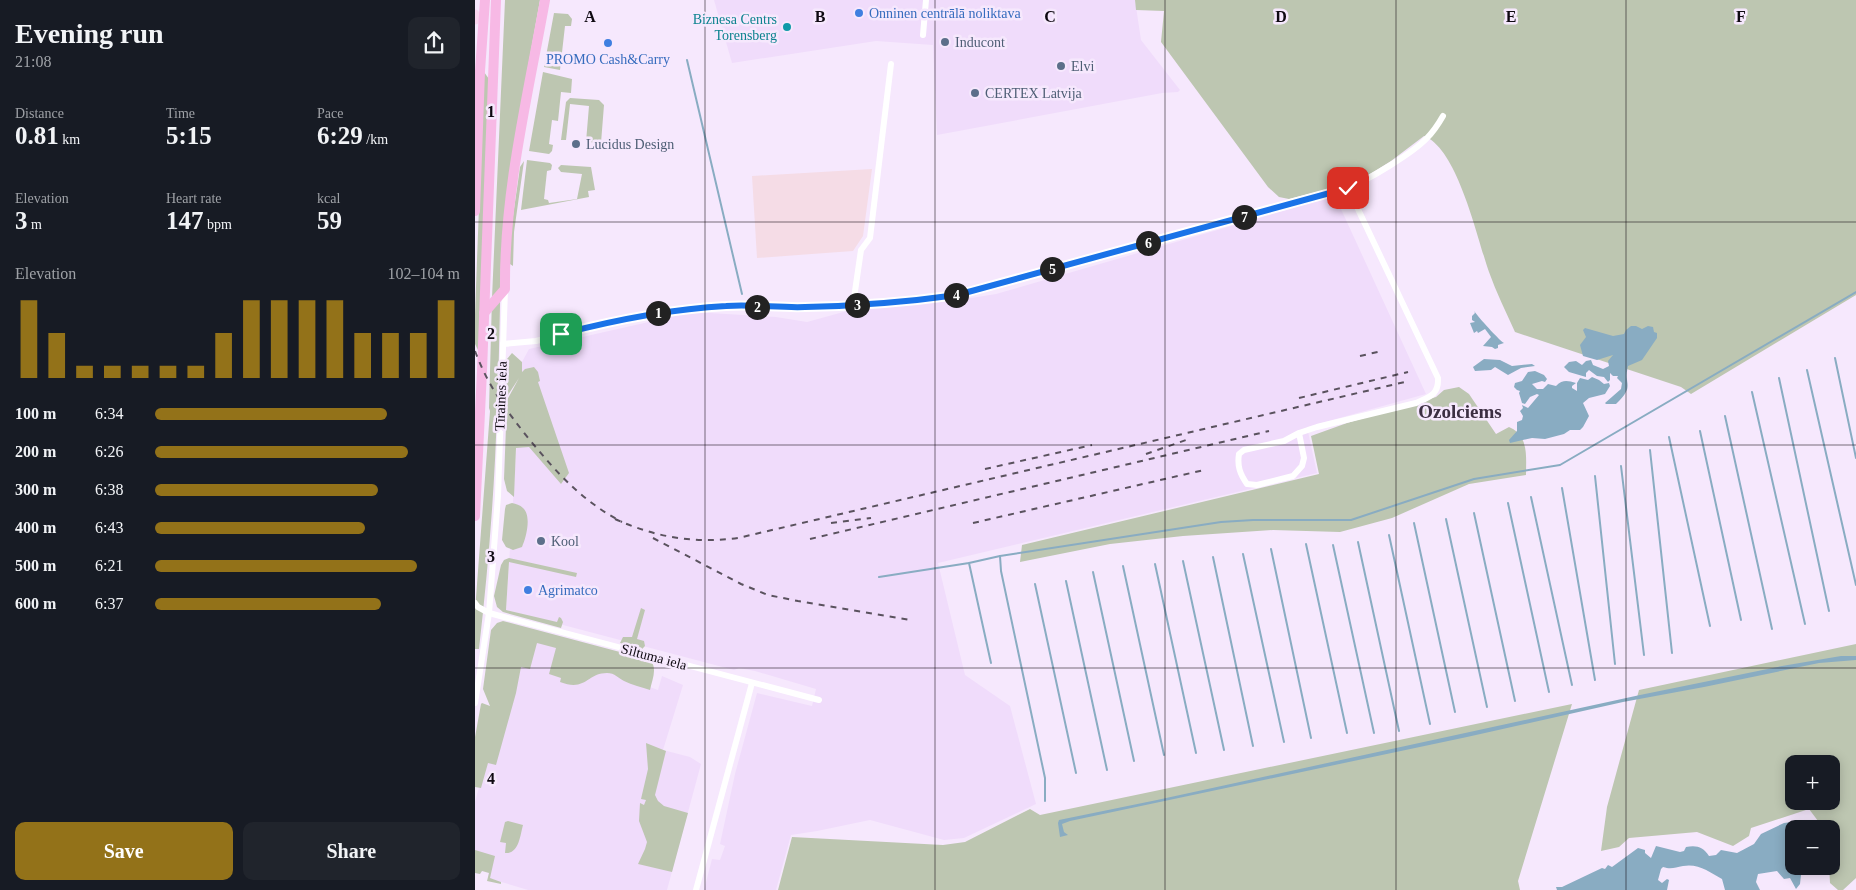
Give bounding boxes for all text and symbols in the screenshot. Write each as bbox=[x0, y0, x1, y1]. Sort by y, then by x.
place label: Onninen centrālā noliktava bbox=[869, 6, 1021, 21]
marker: Onninen centrālā noliktava bbox=[853, 7, 865, 19]
text: A bbox=[584, 8, 596, 25]
text: B bbox=[815, 8, 826, 25]
text: C bbox=[1044, 8, 1056, 25]
text: D bbox=[1275, 8, 1287, 25]
text: E bbox=[1506, 8, 1516, 25]
text: F bbox=[1736, 8, 1746, 25]
place label: Biznesa Centrs Torensberg bbox=[693, 12, 777, 43]
button: share bbox=[408, 17, 460, 69]
text: Evening run bbox=[15, 18, 164, 49]
marker: Biznesa Centrs Torensberg bbox=[781, 21, 793, 33]
place label: Inducont bbox=[955, 35, 1005, 50]
marker: Inducont bbox=[939, 36, 951, 48]
marker: PROMO Cash&Carry bbox=[602, 37, 614, 49]
place label: PROMO Cash&Carry bbox=[546, 52, 670, 67]
text: 21:08 bbox=[15, 53, 51, 70]
place label: Elvi bbox=[1071, 59, 1094, 74]
marker: Elvi bbox=[1055, 60, 1067, 72]
place label: CERTEX Latvija bbox=[985, 86, 1083, 101]
marker: CERTEX Latvija bbox=[969, 87, 981, 99]
text: 1 bbox=[487, 103, 495, 120]
text: Distance bbox=[15, 106, 64, 121]
text: Time bbox=[166, 106, 195, 121]
text: Pace bbox=[317, 106, 343, 121]
text: 0.81 bbox=[15, 122, 59, 149]
text: 5:15 bbox=[166, 122, 212, 149]
text: 6:29 bbox=[317, 122, 363, 149]
text: km bbox=[59, 132, 80, 147]
text: /km bbox=[363, 132, 388, 147]
place label: Lucidus Design bbox=[586, 137, 674, 152]
marker: Lucidus Design bbox=[570, 138, 582, 150]
pin bbox=[1327, 167, 1369, 209]
icon: check bbox=[1334, 174, 1362, 202]
text: Elevation bbox=[15, 191, 69, 206]
text: Heart rate bbox=[166, 191, 222, 206]
text: kcal bbox=[317, 191, 340, 206]
pin: 7 bbox=[1231, 204, 1257, 230]
text: 3 bbox=[15, 207, 28, 234]
text: 147 bbox=[166, 207, 204, 234]
text: 59 bbox=[317, 207, 342, 234]
text: 7 bbox=[1241, 210, 1248, 225]
text: m bbox=[28, 217, 42, 232]
text: bpm bbox=[204, 217, 232, 232]
pin: 6 bbox=[1135, 230, 1161, 256]
text: 6 bbox=[1145, 236, 1152, 251]
pin: 5 bbox=[1039, 256, 1065, 282]
text: 5 bbox=[1049, 262, 1056, 277]
text: Elevation bbox=[15, 265, 76, 282]
text: 102–104 m bbox=[388, 265, 460, 282]
pin: 4 bbox=[943, 282, 969, 308]
text: 4 bbox=[953, 288, 960, 303]
pin: 3 bbox=[845, 292, 869, 318]
pin: 2 bbox=[745, 294, 769, 320]
text: 3 bbox=[854, 298, 861, 313]
pin: 1 bbox=[645, 300, 671, 326]
text: 2 bbox=[754, 300, 761, 315]
text: 1 bbox=[655, 306, 662, 321]
pin bbox=[540, 313, 582, 355]
icon: arrive bbox=[547, 320, 575, 348]
text: 2 bbox=[487, 325, 495, 342]
street label: Tīraines iela bbox=[492, 360, 510, 431]
district label: Ozolciems bbox=[1418, 401, 1502, 422]
text: 100 m bbox=[15, 405, 56, 422]
text: 6:34 bbox=[95, 405, 123, 422]
text: 200 m bbox=[15, 443, 56, 460]
text: 6:26 bbox=[95, 443, 123, 460]
text: 300 m bbox=[15, 481, 56, 498]
text: 6:38 bbox=[95, 481, 123, 498]
text: 400 m bbox=[15, 519, 56, 536]
text: 6:43 bbox=[95, 519, 123, 536]
place label: Kool bbox=[551, 534, 579, 549]
marker: Kool bbox=[535, 535, 547, 547]
text: 3 bbox=[487, 548, 495, 565]
text: 500 m bbox=[15, 557, 56, 574]
text: 6:21 bbox=[95, 557, 123, 574]
place label: Agrimatco bbox=[538, 583, 598, 598]
marker: Agrimatco bbox=[522, 584, 534, 596]
text: 600 m bbox=[15, 595, 56, 612]
text: 6:37 bbox=[95, 595, 123, 612]
street label: Siltuma iela bbox=[620, 641, 689, 673]
map controls bbox=[1785, 755, 1840, 875]
button: + bbox=[1785, 755, 1840, 810]
text: 4 bbox=[487, 770, 495, 787]
button: − bbox=[1785, 820, 1840, 875]
button: Save bbox=[15, 822, 233, 880]
button: Share bbox=[243, 822, 460, 880]

